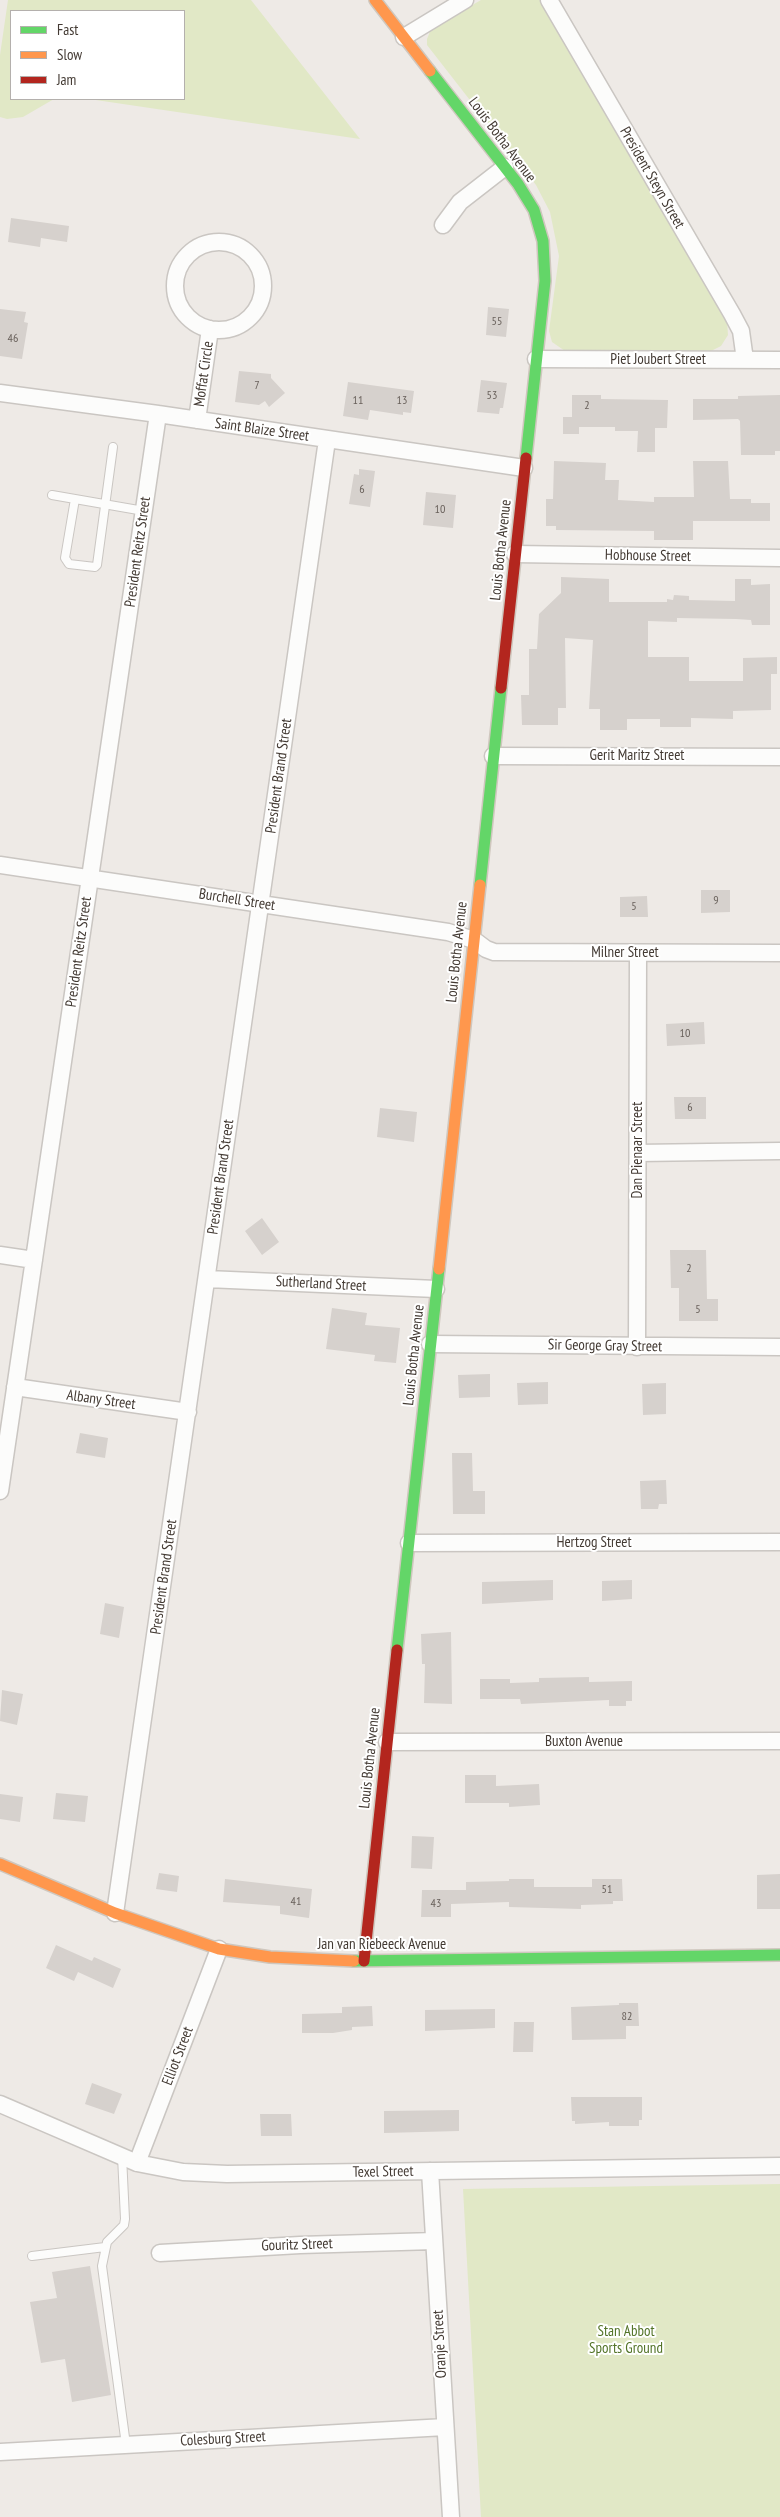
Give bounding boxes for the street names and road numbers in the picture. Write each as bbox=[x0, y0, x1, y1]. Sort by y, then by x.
street label: Louis Botha Avenue bbox=[464, 94, 540, 186]
street label: President Steyn Street bbox=[616, 124, 688, 232]
street label: Moffat Circle bbox=[190, 340, 218, 408]
street label: Piet Joubert Street bbox=[610, 351, 706, 369]
street label: Saint Blaize Street bbox=[214, 414, 310, 446]
street label: President Reitz Street bbox=[121, 496, 155, 608]
street label: Louis Botha Avenue bbox=[487, 499, 515, 601]
street label: Hobhouse Street bbox=[605, 546, 691, 566]
street label: President Brand Street bbox=[262, 717, 296, 835]
street label: Gerit Maritz Street bbox=[590, 747, 684, 765]
street label: Burchell Street bbox=[198, 885, 276, 915]
street label: President Reitz Street bbox=[62, 896, 96, 1008]
street label: Louis Botha Avenue bbox=[443, 901, 471, 1003]
street label: Milner Street bbox=[591, 944, 659, 962]
street label: Dan Pienaar Street bbox=[629, 1102, 647, 1198]
street label: President Brand Street bbox=[204, 1118, 238, 1236]
street label: Sutherland Street bbox=[275, 1273, 367, 1295]
street label: Louis Botha Avenue bbox=[400, 1304, 428, 1406]
street label: Sir George Gray Street bbox=[548, 1336, 662, 1356]
street label: Albany Street bbox=[65, 1386, 137, 1414]
street label: President Brand Street bbox=[147, 1518, 181, 1636]
street label: Hertzog Street bbox=[556, 1534, 632, 1552]
street label: Louis Botha Avenue bbox=[356, 1707, 384, 1809]
street label: Buxton Avenue bbox=[545, 1733, 623, 1751]
street label: Jan van Riebeeck Avenue bbox=[318, 1936, 446, 1954]
street label: Elliot Street bbox=[159, 2024, 197, 2088]
street label: Texel Street bbox=[352, 2162, 414, 2182]
street label: Gouritz Street bbox=[261, 2235, 333, 2255]
street label: Oranje Street bbox=[429, 2309, 451, 2379]
street label: Colesburg Street bbox=[180, 2428, 266, 2450]

